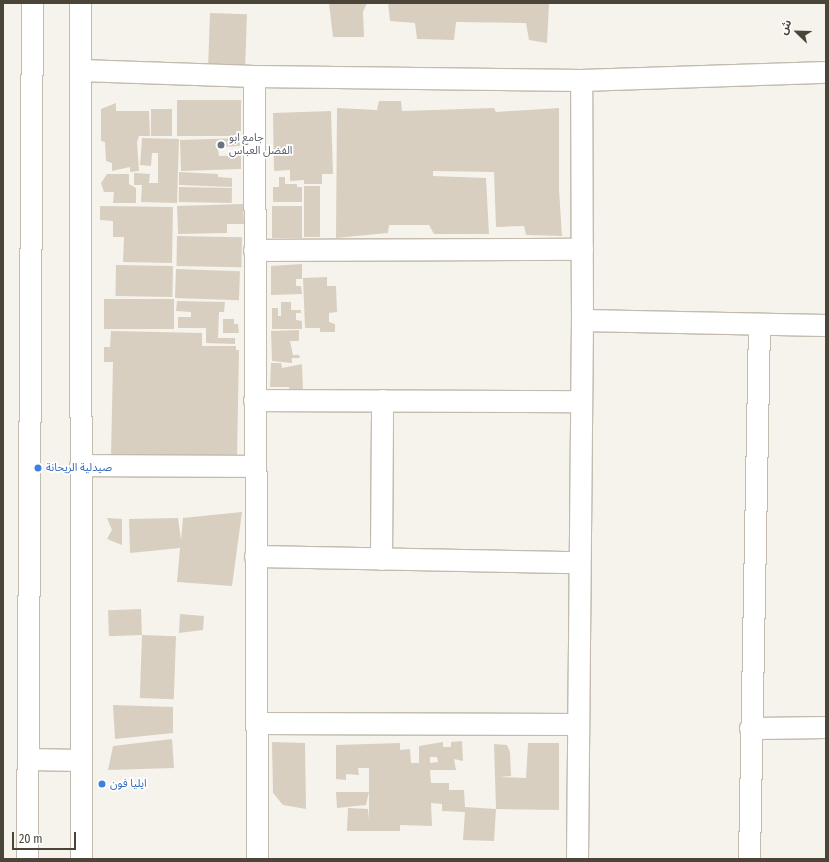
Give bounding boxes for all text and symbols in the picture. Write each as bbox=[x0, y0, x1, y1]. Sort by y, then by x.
north arrow bbox=[777, 12, 817, 52]
text: ش bbox=[777, 18, 794, 37]
place label: جامع ابو الفضل العباس bbox=[229, 132, 292, 158]
marker: جامع ابو الفضل العباس bbox=[216, 140, 226, 150]
place label: صيدلية الريحانة bbox=[46, 461, 112, 475]
marker: صيدلية الريحانة bbox=[33, 463, 43, 473]
place label: ايليا فون bbox=[110, 777, 147, 791]
marker: ايليا فون bbox=[97, 779, 107, 789]
scale bar bbox=[14, 824, 78, 850]
text: 20 m bbox=[19, 832, 43, 846]

